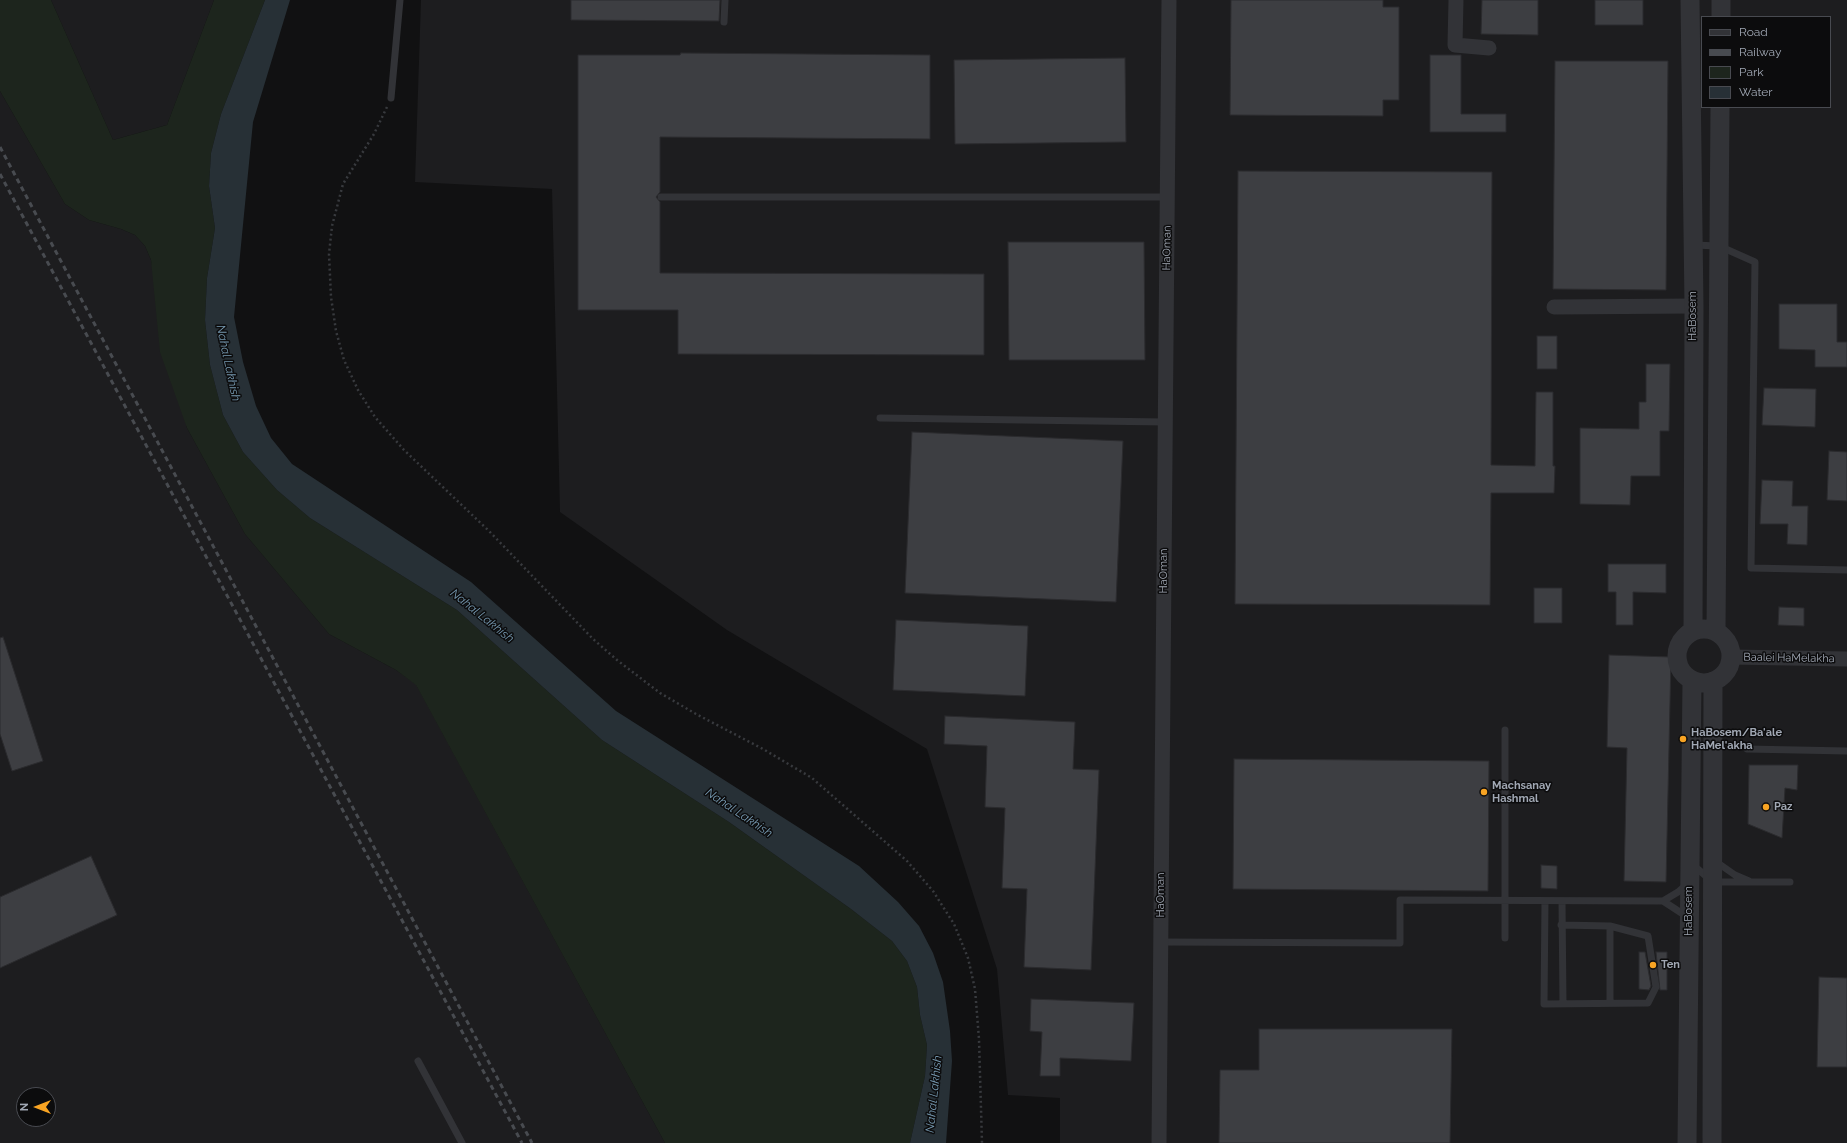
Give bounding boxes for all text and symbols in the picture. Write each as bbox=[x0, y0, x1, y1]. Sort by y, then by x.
legend bbox=[1701, 16, 1831, 108]
text: Road bbox=[1739, 25, 1768, 39]
text: Railway bbox=[1739, 45, 1781, 59]
text: Park bbox=[1739, 65, 1764, 79]
text: Water bbox=[1739, 85, 1773, 99]
street label: HaOman bbox=[1160, 225, 1174, 271]
street label: HaBosem bbox=[1686, 291, 1700, 341]
water label: Nahal Lakhish bbox=[213, 324, 243, 402]
street label: HaOman bbox=[1157, 549, 1171, 593]
water label: Nahal Lakhish bbox=[447, 586, 517, 646]
street label: Baalei HaMelakha bbox=[1743, 651, 1835, 665]
place label: HaBosem/Ba'ale HaMel'akha bbox=[1691, 726, 1782, 752]
marker: HaBosem/Ba'ale HaMel'akha bbox=[1678, 734, 1688, 744]
place label: Machsanay Hashmal bbox=[1492, 779, 1551, 805]
water label: Nahal Lakhish bbox=[703, 785, 775, 841]
marker: Machsanay Hashmal bbox=[1479, 787, 1489, 797]
place label: Paz bbox=[1774, 800, 1793, 814]
marker: Paz bbox=[1761, 802, 1771, 812]
street label: HaOman bbox=[1154, 873, 1168, 917]
street label: HaBosem bbox=[1682, 886, 1696, 936]
place label: Ten bbox=[1661, 958, 1680, 972]
marker: Ten bbox=[1648, 960, 1658, 970]
water label: Nahal Lakhish bbox=[923, 1055, 945, 1133]
north arrow bbox=[16, 1087, 56, 1127]
text: N bbox=[18, 1103, 31, 1111]

